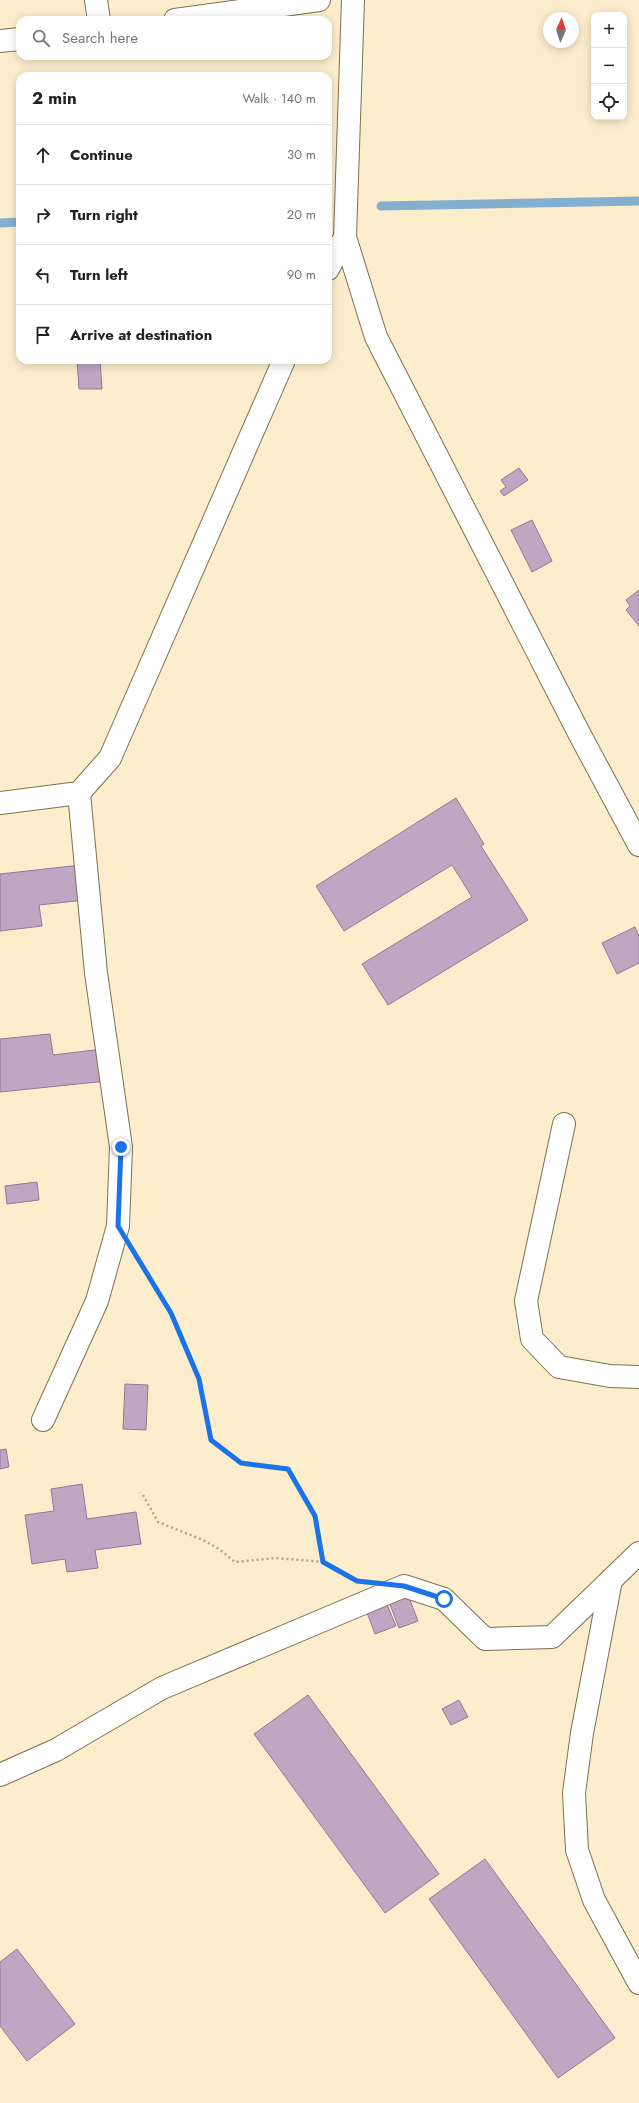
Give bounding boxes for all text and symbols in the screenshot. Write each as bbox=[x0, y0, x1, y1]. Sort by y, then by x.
north arrow bbox=[543, 12, 579, 48]
map controls bbox=[591, 12, 627, 120]
button: + bbox=[591, 12, 627, 48]
search box bbox=[16, 16, 332, 60]
icon: search bbox=[30, 27, 52, 49]
text: Search here bbox=[62, 27, 138, 49]
button: − bbox=[591, 48, 627, 84]
button: locate bbox=[591, 84, 627, 120]
text: 2 min bbox=[32, 86, 77, 110]
text: Walk · 140 m bbox=[242, 89, 316, 108]
icon: ahead bbox=[32, 144, 54, 166]
text: Continue bbox=[70, 144, 133, 166]
text: 30 m bbox=[287, 145, 316, 164]
icon: right bbox=[32, 204, 54, 226]
text: Turn right bbox=[70, 204, 138, 226]
text: 20 m bbox=[287, 205, 316, 224]
icon: left bbox=[32, 264, 54, 286]
text: Turn left bbox=[70, 264, 128, 286]
text: 90 m bbox=[287, 265, 316, 284]
icon: arrive bbox=[32, 324, 54, 346]
text: Arrive at destination bbox=[70, 324, 212, 346]
route end bbox=[112, 1138, 130, 1156]
route start bbox=[435, 1590, 453, 1608]

